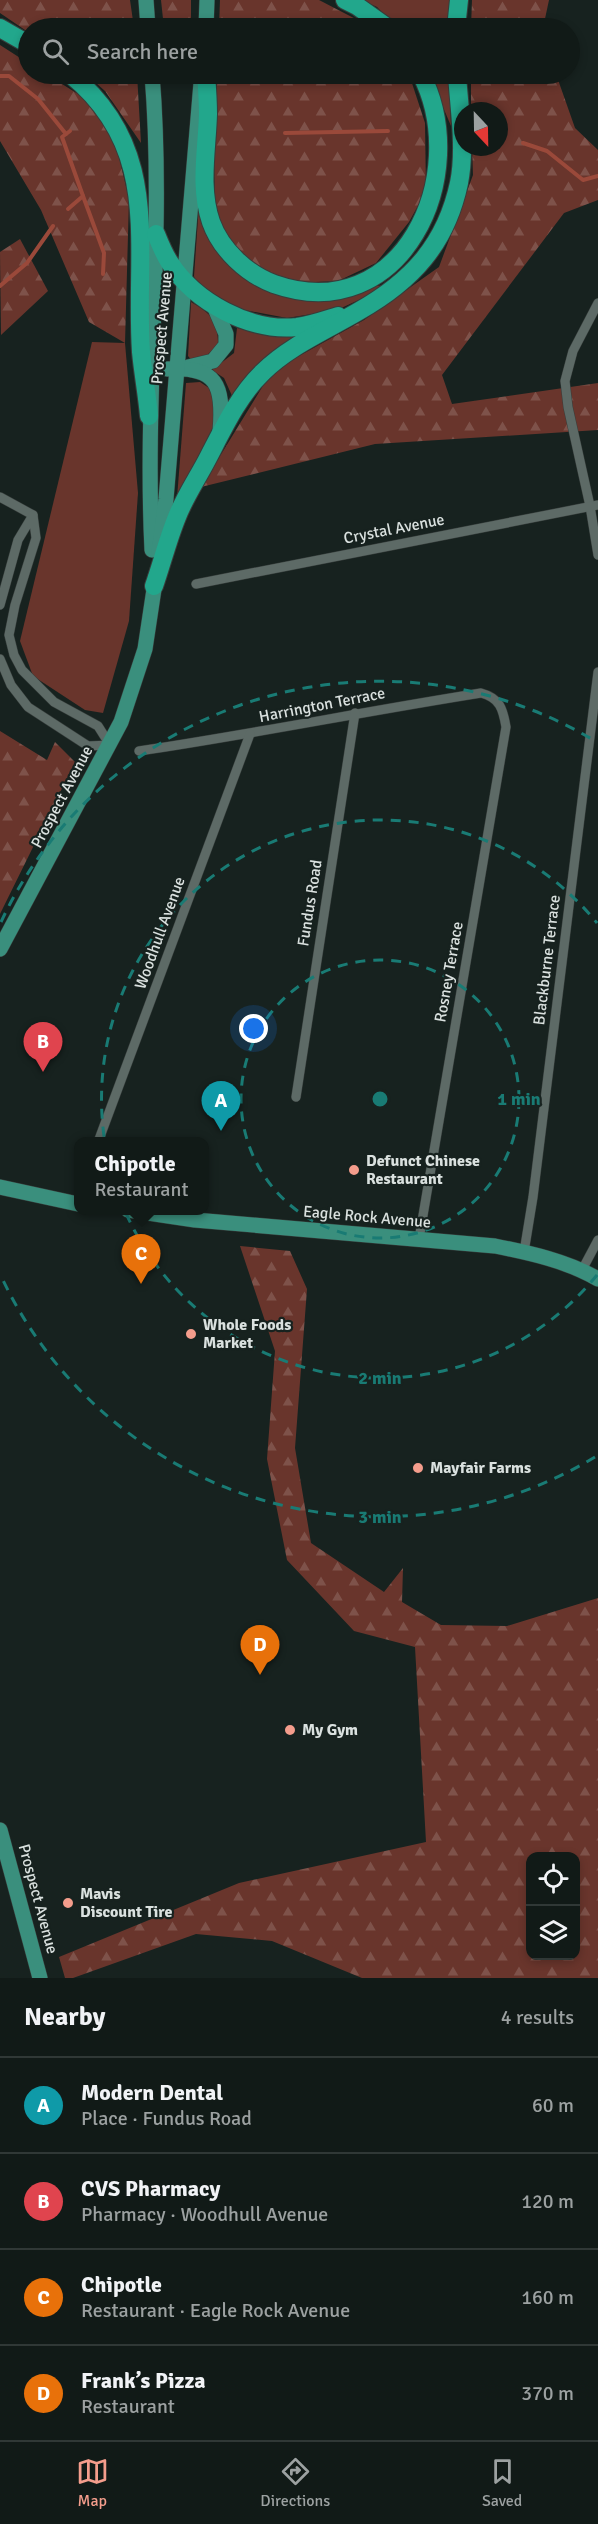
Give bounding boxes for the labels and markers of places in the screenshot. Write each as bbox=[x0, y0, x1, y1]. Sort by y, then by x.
pin: B bbox=[24, 1022, 63, 1072]
pin: A bbox=[202, 1082, 240, 1131]
centre of rings bbox=[370, 1089, 390, 1109]
place label: Defunct Chinese Restaurant bbox=[366, 1151, 480, 1189]
marker: Defunct Chinese Restaurant bbox=[347, 1163, 361, 1177]
pin: C bbox=[122, 1234, 160, 1284]
place label: Whole Foods Market bbox=[203, 1315, 291, 1353]
marker: Whole Foods Market bbox=[184, 1327, 198, 1341]
place label: Mayfair Farms bbox=[430, 1458, 531, 1478]
marker: Mayfair Farms bbox=[411, 1461, 425, 1475]
pin: D bbox=[240, 1626, 280, 1675]
place label: My Gym bbox=[302, 1720, 358, 1740]
marker: My Gym bbox=[283, 1723, 297, 1737]
place label: Mavis Discount Tire bbox=[80, 1884, 172, 1922]
marker: Mavis Discount Tire bbox=[61, 1896, 75, 1910]

